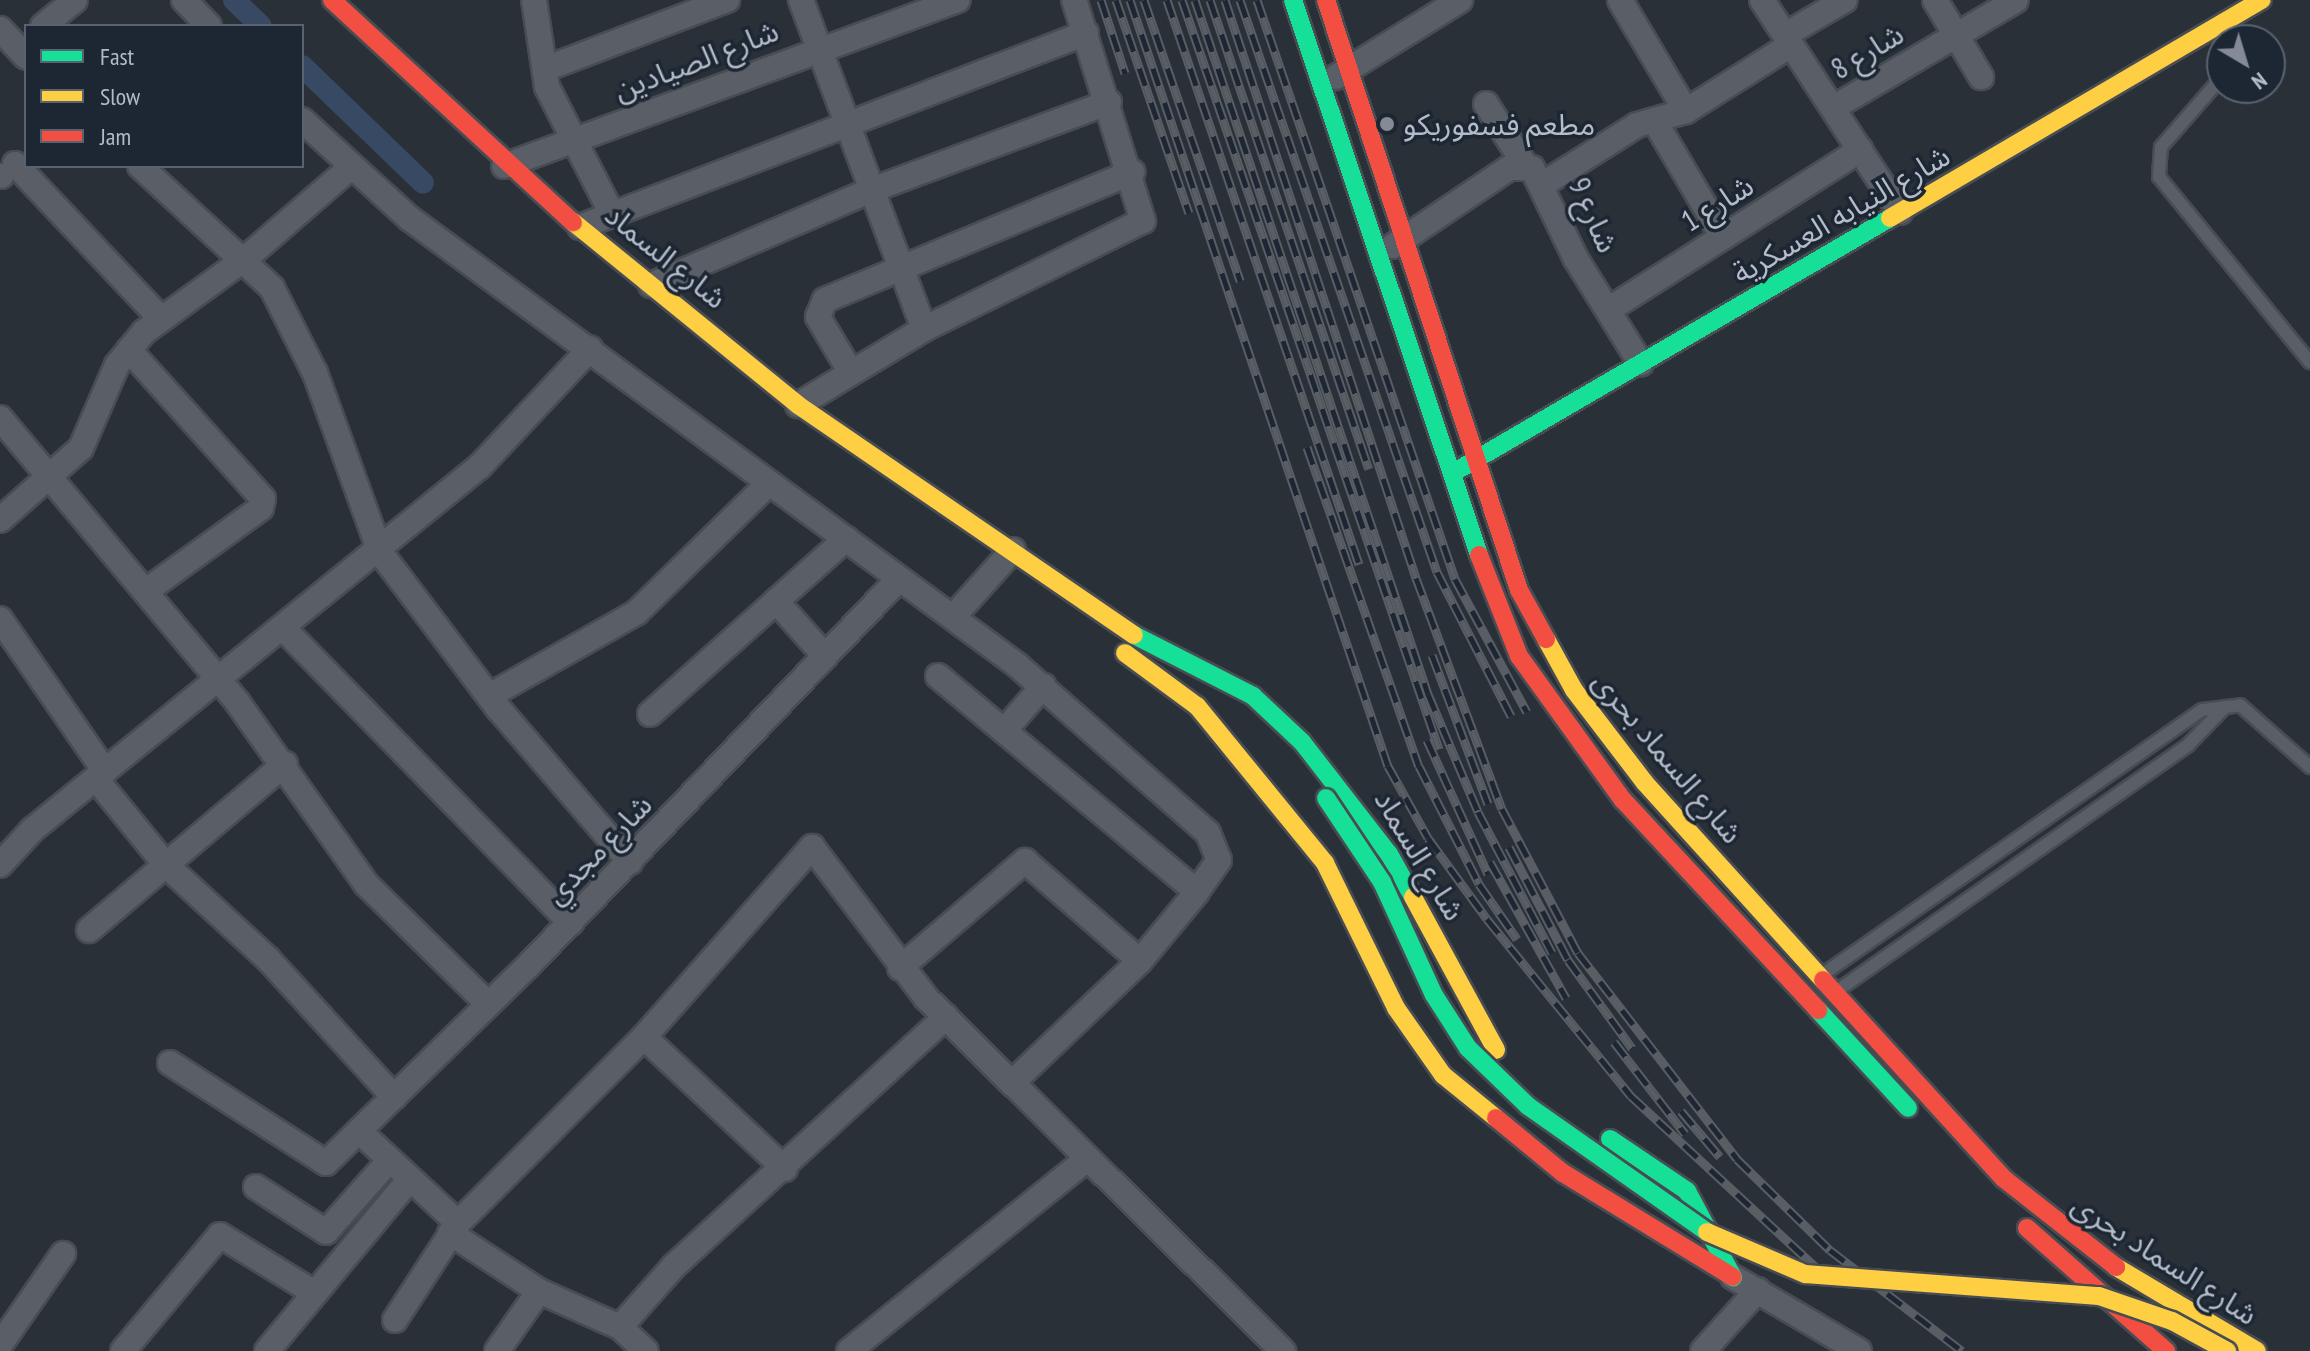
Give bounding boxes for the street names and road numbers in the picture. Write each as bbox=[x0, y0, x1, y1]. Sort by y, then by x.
street label: شارع الصيادين bbox=[609, 12, 783, 108]
street label: شارع 8 bbox=[1824, 15, 1910, 87]
street label: شارع النيابه العسكرية bbox=[1726, 137, 1956, 291]
street label: شارع 1 bbox=[1674, 167, 1760, 239]
street label: شارع 9 bbox=[1562, 172, 1626, 258]
street label: شارع السماد bbox=[598, 196, 734, 316]
street label: شارع السماد بحرى bbox=[1585, 664, 1751, 850]
street label: شارع السماد bbox=[1367, 783, 1473, 927]
street label: شارع مجدي bbox=[537, 787, 659, 911]
street label: شارع السماد بحرى bbox=[2066, 1186, 2264, 1332]

